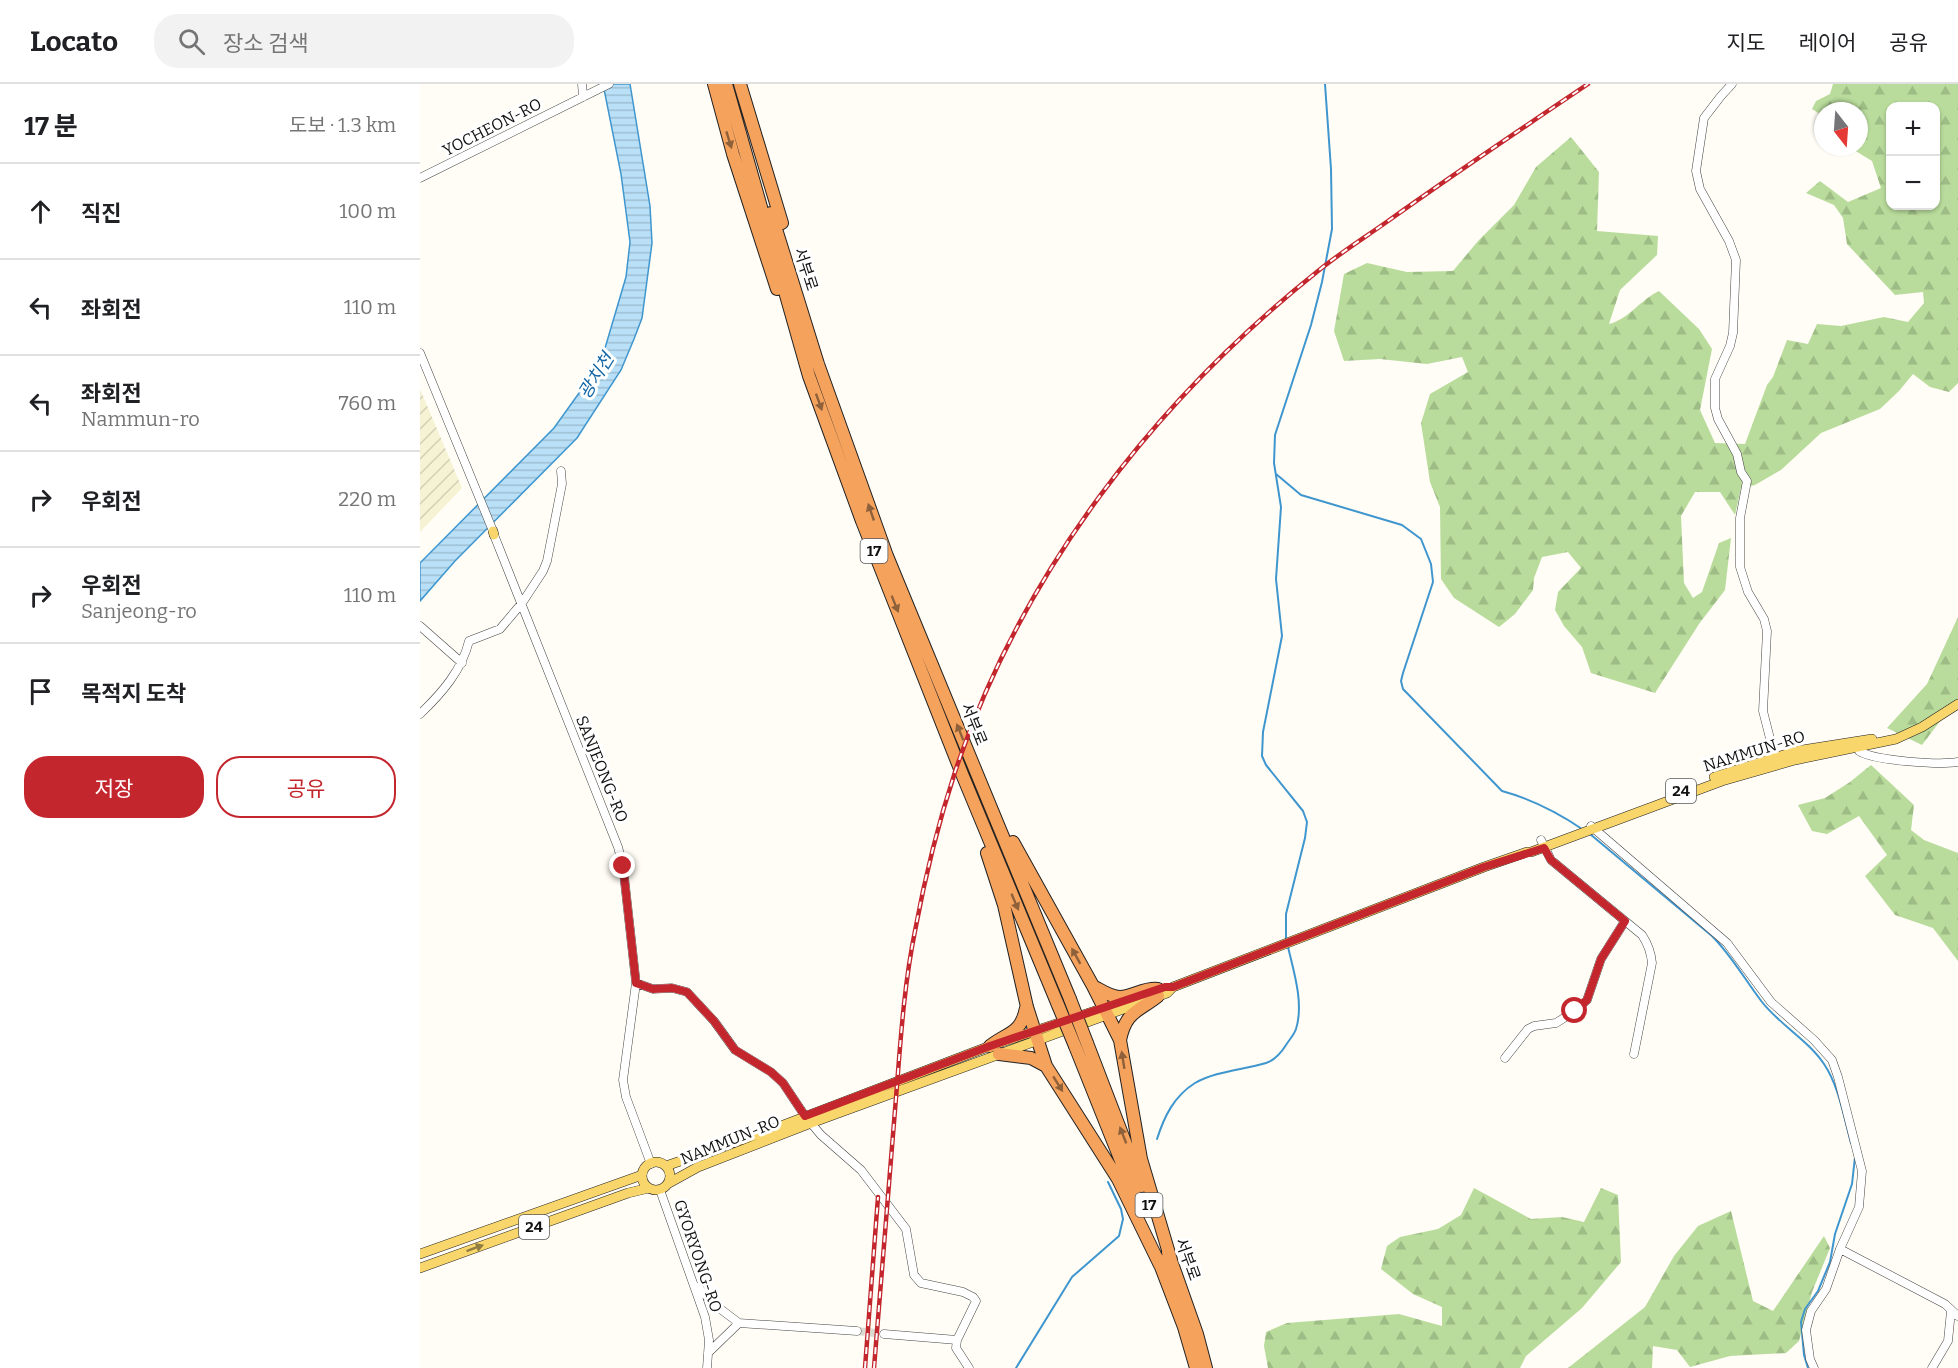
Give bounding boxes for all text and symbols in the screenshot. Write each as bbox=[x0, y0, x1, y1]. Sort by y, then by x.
search box bbox=[154, 14, 574, 68]
text: Locato bbox=[30, 25, 118, 58]
icon: search bbox=[175, 25, 208, 58]
text: 장소 검색 bbox=[223, 30, 308, 57]
text: 지도 bbox=[1727, 30, 1765, 56]
text: 레이어 bbox=[1798, 30, 1856, 56]
text: 공유 bbox=[1889, 30, 1928, 56]
street label: YOCHEON-RO bbox=[439, 94, 545, 160]
north arrow bbox=[1814, 102, 1868, 156]
map controls bbox=[1886, 102, 1940, 210]
button: + bbox=[1886, 102, 1940, 156]
text: 17 분 bbox=[24, 111, 78, 142]
text: 도보 · 1.3 km bbox=[289, 113, 396, 137]
one-way arrow bbox=[725, 131, 734, 149]
button: − bbox=[1886, 156, 1940, 210]
icon: ahead bbox=[24, 195, 57, 228]
text: 100 m bbox=[339, 199, 396, 223]
text: 직진 bbox=[81, 200, 121, 227]
street label: 서부로 bbox=[790, 245, 822, 293]
icon: left bbox=[24, 291, 57, 324]
text: 110 m bbox=[344, 295, 396, 319]
text: 좌회전 bbox=[81, 296, 142, 323]
water label: 광치천 bbox=[574, 347, 620, 403]
text: 좌회전 bbox=[81, 380, 142, 407]
icon: left bbox=[24, 387, 57, 420]
text: 760 m bbox=[339, 391, 396, 415]
one-way arrow bbox=[814, 393, 824, 411]
text: Nammun-ro bbox=[81, 407, 200, 431]
icon: right bbox=[24, 483, 57, 516]
text: 220 m bbox=[338, 487, 396, 511]
text: 우회전 bbox=[81, 488, 142, 515]
one-way arrow bbox=[866, 503, 876, 521]
road number: 17 bbox=[860, 539, 888, 563]
text: 우회전 bbox=[81, 572, 142, 599]
icon: right bbox=[24, 579, 57, 612]
text: 110 m bbox=[344, 583, 396, 607]
one-way arrow bbox=[891, 595, 900, 613]
text: Sanjeong-ro bbox=[81, 599, 197, 623]
icon: arrive bbox=[24, 675, 57, 708]
text: 목적지 도착 bbox=[81, 680, 186, 707]
street label: 서부로 bbox=[957, 700, 991, 748]
street label: SANJEONG-RO bbox=[572, 713, 632, 825]
one-way arrow bbox=[955, 722, 965, 740]
street label: NAMMUN-RO bbox=[1701, 726, 1807, 776]
button: 저장 bbox=[24, 756, 204, 818]
button: 공유 bbox=[216, 756, 396, 818]
road number: 24 bbox=[1666, 779, 1696, 803]
route end bbox=[609, 852, 635, 878]
one-way arrow bbox=[1010, 893, 1020, 911]
one-way arrow bbox=[1071, 947, 1081, 964]
route start bbox=[1561, 997, 1587, 1023]
one-way arrow bbox=[1119, 1051, 1128, 1070]
one-way arrow bbox=[1053, 1076, 1064, 1092]
street label: NAMMUN-RO bbox=[678, 1111, 782, 1169]
one-way arrow bbox=[1117, 1126, 1127, 1144]
road number: 17 bbox=[1136, 1193, 1162, 1217]
street label: GYORYONG-RO bbox=[670, 1197, 726, 1315]
road number: 24 bbox=[519, 1215, 549, 1239]
street label: 서부로 bbox=[1172, 1235, 1205, 1283]
one-way arrow bbox=[466, 1243, 484, 1253]

